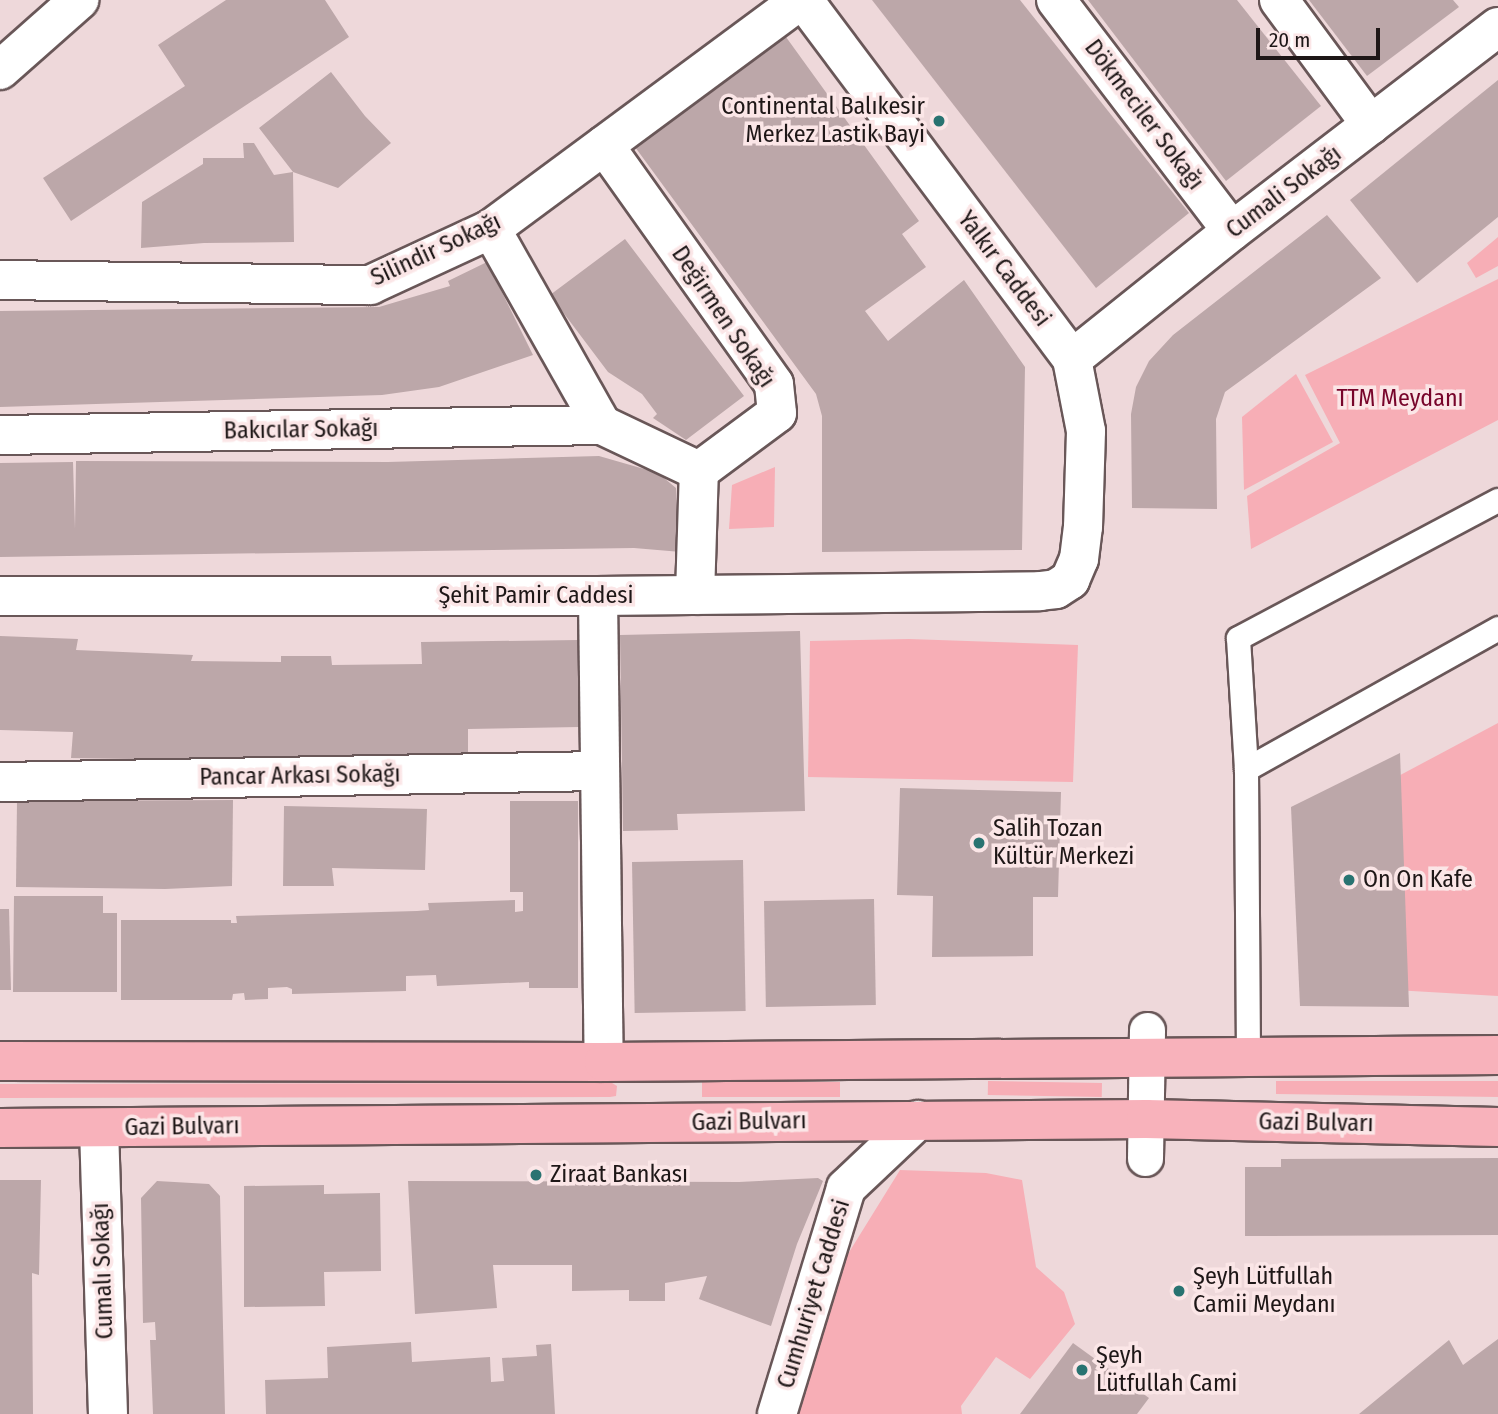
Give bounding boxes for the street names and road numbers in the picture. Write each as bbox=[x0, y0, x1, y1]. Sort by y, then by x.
street label: Dökmeciler Sokağı bbox=[1078, 34, 1210, 196]
street label: Cumali Sokağı bbox=[1221, 139, 1347, 245]
street label: Yalkır Caddesi bbox=[951, 206, 1057, 332]
street label: Silindir Sokağı bbox=[366, 207, 506, 293]
street label: Değirmen Sokağı bbox=[665, 241, 781, 393]
street label: Bakıcılar Sokağı bbox=[223, 414, 379, 446]
street label: Şehit Pamir Caddesi bbox=[438, 582, 634, 610]
street label: Pancar Arkası Sokağı bbox=[199, 760, 401, 792]
street label: Gazi Bulvarı bbox=[691, 1107, 807, 1137]
street label: Gazi Bulvarı bbox=[1258, 1108, 1374, 1138]
street label: Gazi Bulvarı bbox=[124, 1112, 240, 1142]
street label: Cumhuriyet Caddesi bbox=[772, 1196, 856, 1392]
street label: Cumalı Sokağı bbox=[86, 1202, 120, 1340]

